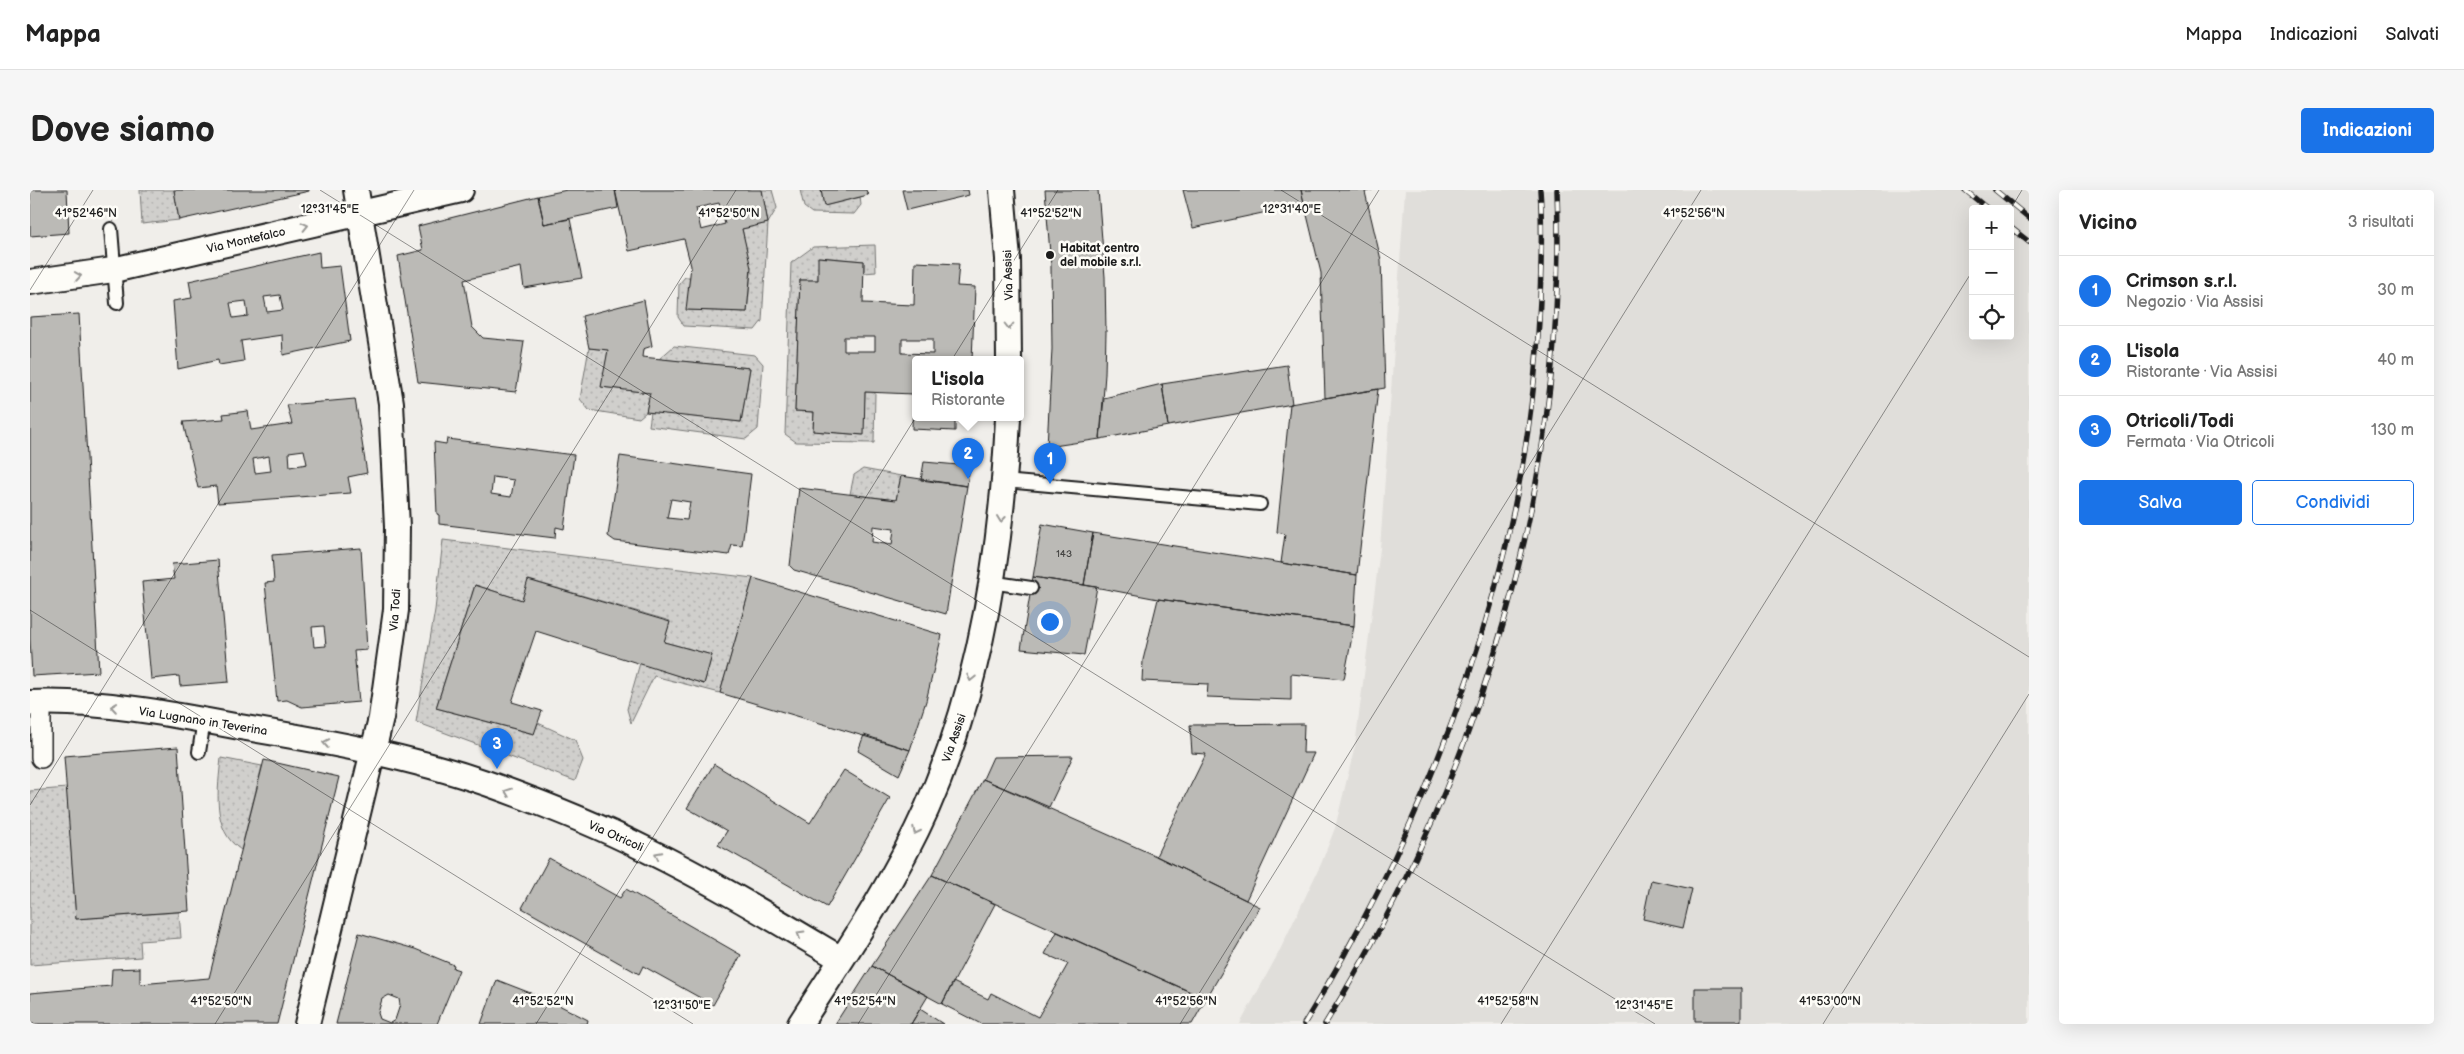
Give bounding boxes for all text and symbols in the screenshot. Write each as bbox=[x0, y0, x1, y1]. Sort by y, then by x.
text: Mappa bbox=[25, 20, 101, 49]
text: Mappa bbox=[2185, 24, 2242, 45]
text: Indicazioni bbox=[2270, 24, 2358, 45]
text: Salvati bbox=[2386, 24, 2439, 45]
button: Indicazioni bbox=[2301, 108, 2434, 153]
text: Dove siamo bbox=[30, 109, 215, 152]
text: 12°31'45"E bbox=[301, 202, 359, 217]
text: 12°31'40"E bbox=[1263, 202, 1321, 217]
map controls bbox=[1969, 205, 2014, 340]
button: + bbox=[1969, 205, 2014, 250]
text: 41°52'46"N bbox=[55, 206, 117, 221]
text: 41°52'50"N bbox=[698, 206, 760, 221]
text: 41°52'52"N bbox=[1020, 206, 1082, 221]
text: 41°52'56"N bbox=[1663, 206, 1725, 221]
text: Vicino bbox=[2079, 210, 2137, 235]
text: 3 risultati bbox=[2348, 213, 2414, 232]
one-way arrow bbox=[301, 221, 310, 232]
street label: Via Montefalco bbox=[205, 224, 287, 257]
place label: Habitat centro del mobile s.r.l. bbox=[1060, 241, 1142, 270]
street label: Via Assisi bbox=[1000, 249, 1017, 301]
marker: Habitat centro del mobile s.r.l. bbox=[1044, 249, 1056, 261]
button: − bbox=[1969, 250, 2014, 295]
text: Crimson s.r.l. bbox=[2126, 270, 2237, 293]
one-way arrow bbox=[74, 271, 83, 281]
text: 1 bbox=[2092, 281, 2098, 300]
text: 30 m bbox=[2377, 281, 2414, 300]
text: Negozio · Via Assisi bbox=[2126, 293, 2264, 312]
button: locate bbox=[1969, 295, 2014, 340]
one-way arrow bbox=[1004, 322, 1014, 330]
text: L'isola bbox=[2126, 340, 2180, 363]
text: 2 bbox=[2090, 351, 2100, 370]
text: 40 m bbox=[2377, 351, 2414, 370]
popup bbox=[912, 356, 1024, 421]
text: Ristorante · Via Assisi bbox=[2126, 363, 2277, 382]
text: L'isola bbox=[931, 368, 985, 391]
text: Ristorante bbox=[931, 391, 1005, 410]
text: Otricoli/Todi bbox=[2126, 410, 2234, 433]
text: 3 bbox=[2090, 421, 2100, 440]
text: 130 m bbox=[2371, 421, 2414, 440]
text: Fermata · Via Otricoli bbox=[2126, 433, 2275, 452]
pin: 2 bbox=[952, 438, 984, 479]
pin: 1 bbox=[1034, 443, 1066, 484]
button: Salva bbox=[2079, 480, 2242, 525]
button: Condividi bbox=[2252, 480, 2414, 525]
one-way arrow bbox=[996, 514, 1006, 523]
house number: 143 bbox=[1056, 548, 1072, 560]
street label: Via Todi bbox=[387, 588, 404, 632]
your location bbox=[1037, 609, 1063, 635]
one-way arrow bbox=[966, 674, 977, 683]
one-way arrow bbox=[109, 702, 117, 713]
street label: Via Lugnano in Teverina bbox=[138, 704, 269, 739]
street label: Via Assisi bbox=[939, 712, 970, 765]
pin: 3 bbox=[481, 728, 513, 769]
one-way arrow bbox=[321, 738, 330, 748]
one-way arrow bbox=[504, 788, 513, 798]
street label: Via Otricoli bbox=[586, 818, 646, 855]
one-way arrow bbox=[912, 826, 922, 835]
one-way arrow bbox=[654, 851, 663, 861]
one-way arrow bbox=[796, 931, 805, 941]
text: 41°52'50"N bbox=[190, 994, 252, 1009]
text: 41°52'52"N bbox=[512, 994, 574, 1009]
text: 41°52'54"N bbox=[834, 994, 896, 1009]
text: 41°52'56"N bbox=[1155, 994, 1217, 1009]
text: 41°52'58"N bbox=[1477, 994, 1539, 1009]
text: 41°53'00"N bbox=[1799, 994, 1861, 1009]
text: 12°31'50"E bbox=[653, 998, 711, 1013]
text: 12°31'45"E bbox=[1615, 998, 1673, 1013]

